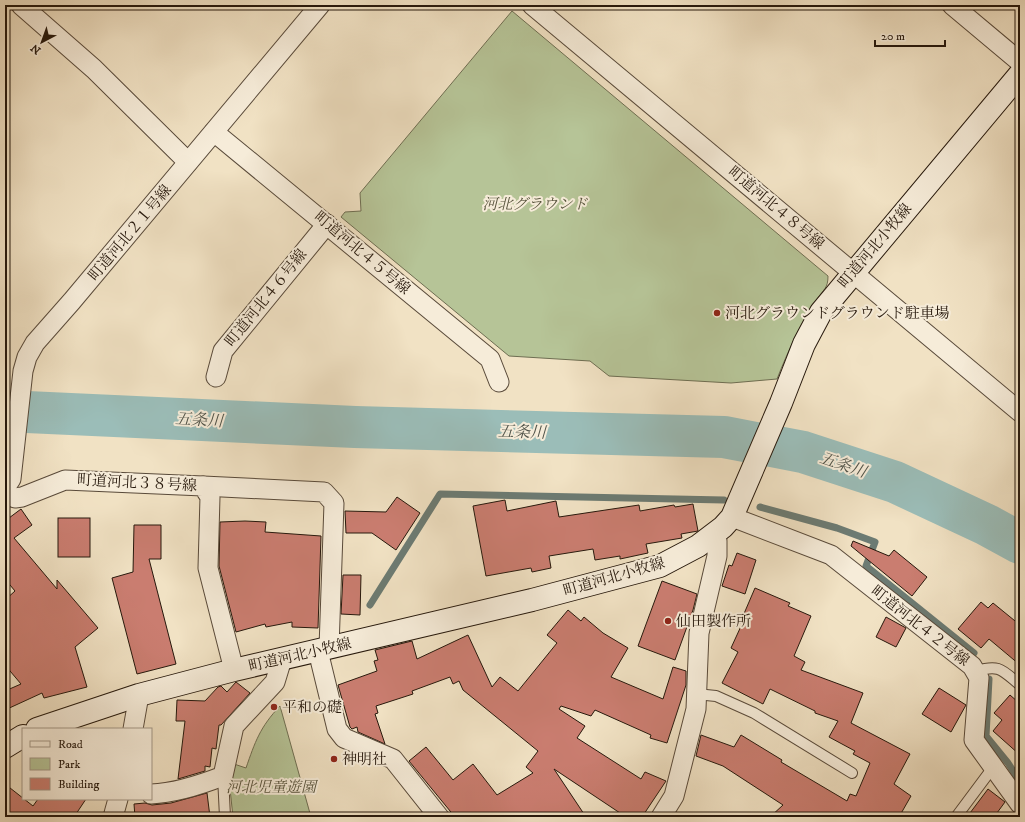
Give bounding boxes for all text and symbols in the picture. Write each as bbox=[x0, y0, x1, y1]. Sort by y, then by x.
north arrow bbox=[22, 22, 62, 62]
scale bar bbox=[875, 22, 945, 48]
text: 20 m bbox=[881, 29, 905, 44]
text: N bbox=[28, 41, 44, 57]
street label: 町道河北４８号線 bbox=[724, 162, 828, 254]
street label: 町道河北２１号線 bbox=[84, 181, 176, 285]
park label: 河北グラウンド bbox=[482, 195, 588, 214]
street label: 町道河北小牧線 bbox=[834, 200, 916, 292]
street label: 町道河北４５号線 bbox=[310, 207, 414, 299]
street label: 町道河北４６号線 bbox=[221, 245, 311, 351]
place label: 河北グラウンドグラウンド駐車場 bbox=[725, 304, 950, 323]
marker: 河北グラウンドグラウンド駐車場 bbox=[712, 308, 722, 318]
water label: 五条川 bbox=[175, 409, 225, 431]
water label: 五条川 bbox=[498, 421, 548, 443]
water label: 五条川 bbox=[817, 448, 871, 483]
street label: 町道河北３８号線 bbox=[77, 470, 197, 496]
street label: 町道河北小牧線 bbox=[561, 553, 667, 601]
street label: 町道河北４２号線 bbox=[867, 582, 973, 670]
place label: 仙田製作所 bbox=[676, 612, 751, 631]
marker: 仙田製作所 bbox=[663, 616, 673, 626]
street label: 町道河北小牧線 bbox=[247, 634, 353, 676]
place label: 平和の礎 bbox=[282, 698, 342, 717]
marker: 平和の礎 bbox=[269, 702, 279, 712]
legend bbox=[22, 728, 152, 800]
text: Road bbox=[58, 737, 83, 752]
place label: 神明社 bbox=[342, 750, 387, 769]
marker: 神明社 bbox=[329, 754, 339, 764]
text: Park bbox=[58, 757, 80, 772]
text: Building bbox=[58, 777, 99, 792]
park label: 河北児童遊園 bbox=[226, 778, 319, 797]

